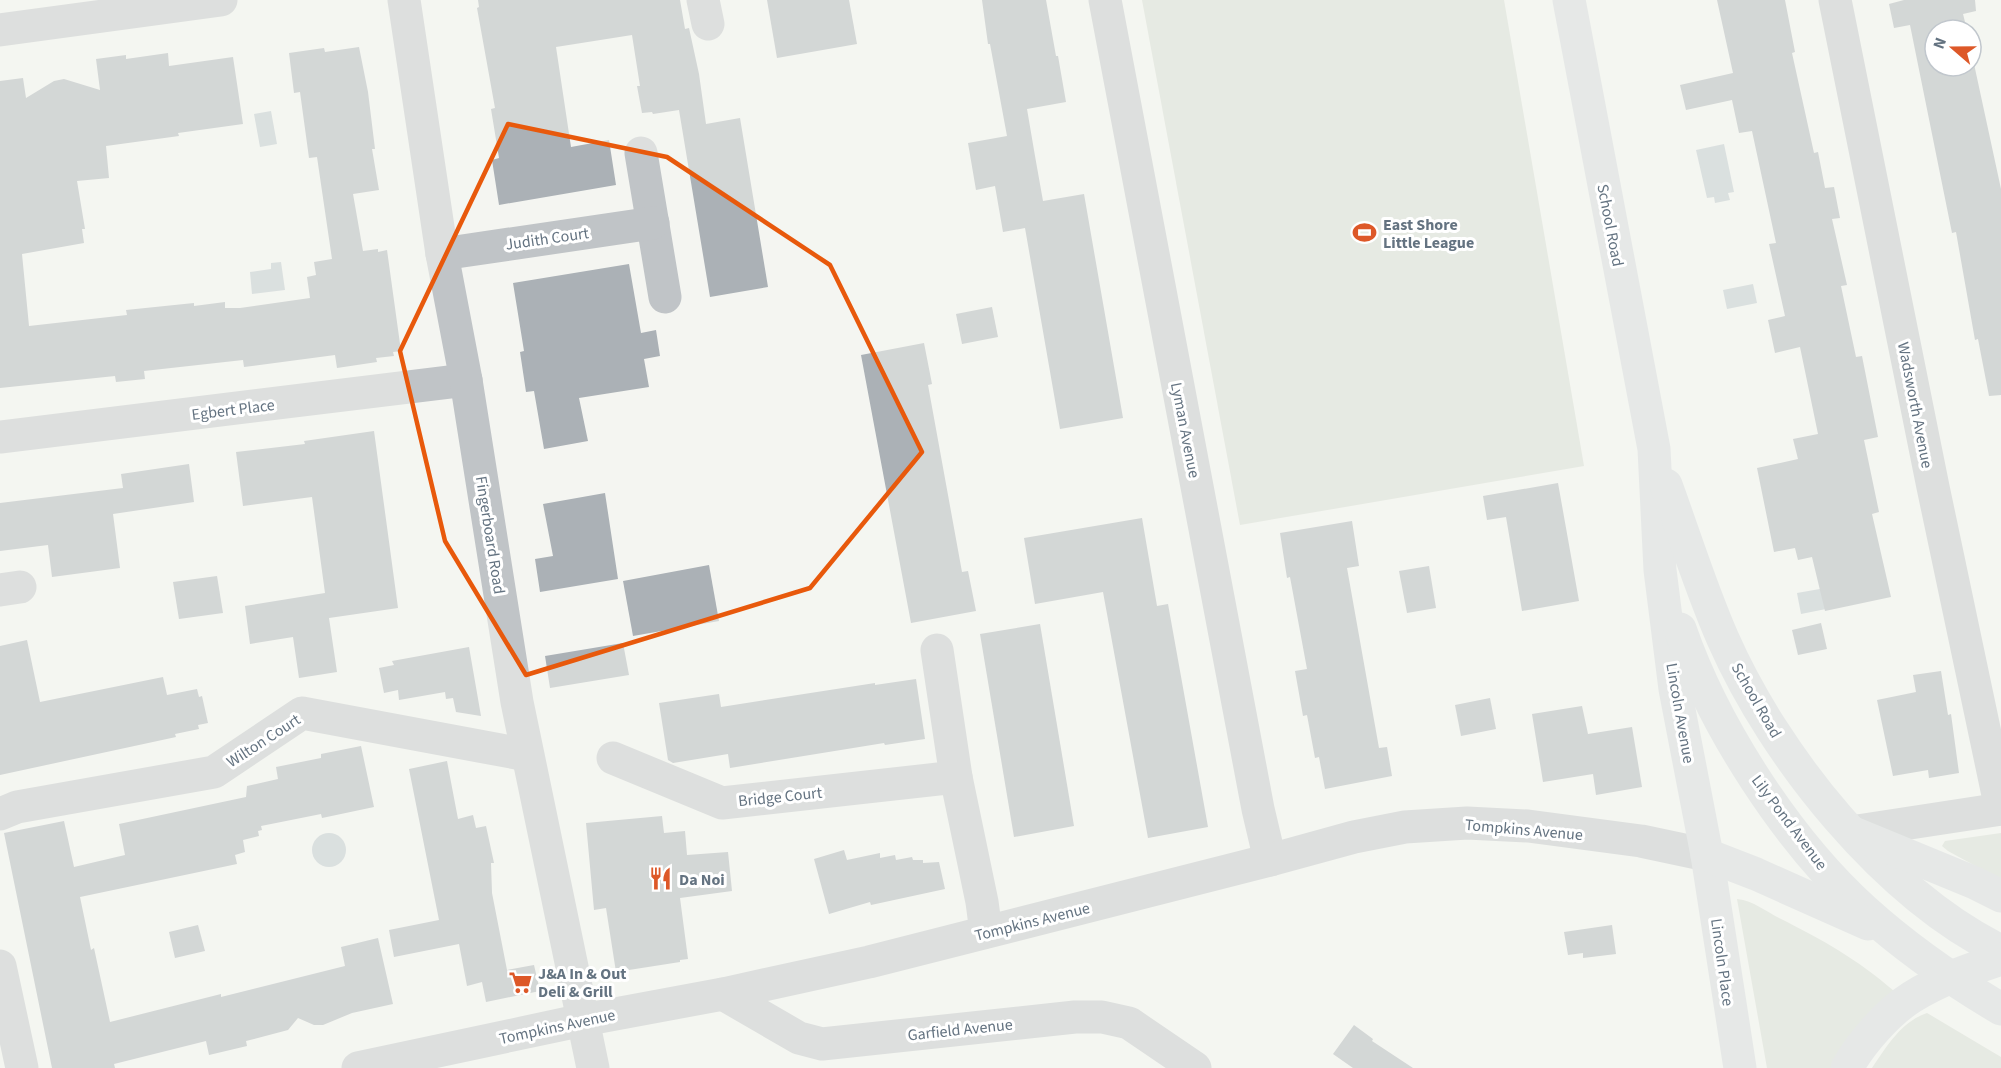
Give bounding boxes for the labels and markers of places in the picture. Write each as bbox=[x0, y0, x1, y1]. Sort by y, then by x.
place label: East Shore Little League bbox=[1383, 214, 1474, 254]
sports icon: East Shore Little League bbox=[1352, 220, 1378, 246]
restaurant icon: Da Noi bbox=[648, 866, 674, 892]
place label: Da Noi bbox=[679, 869, 725, 891]
place label: J&A In & Out Deli & Grill bbox=[538, 963, 626, 1003]
supermarket icon: J&A In & Out Deli & Grill bbox=[507, 969, 533, 995]

